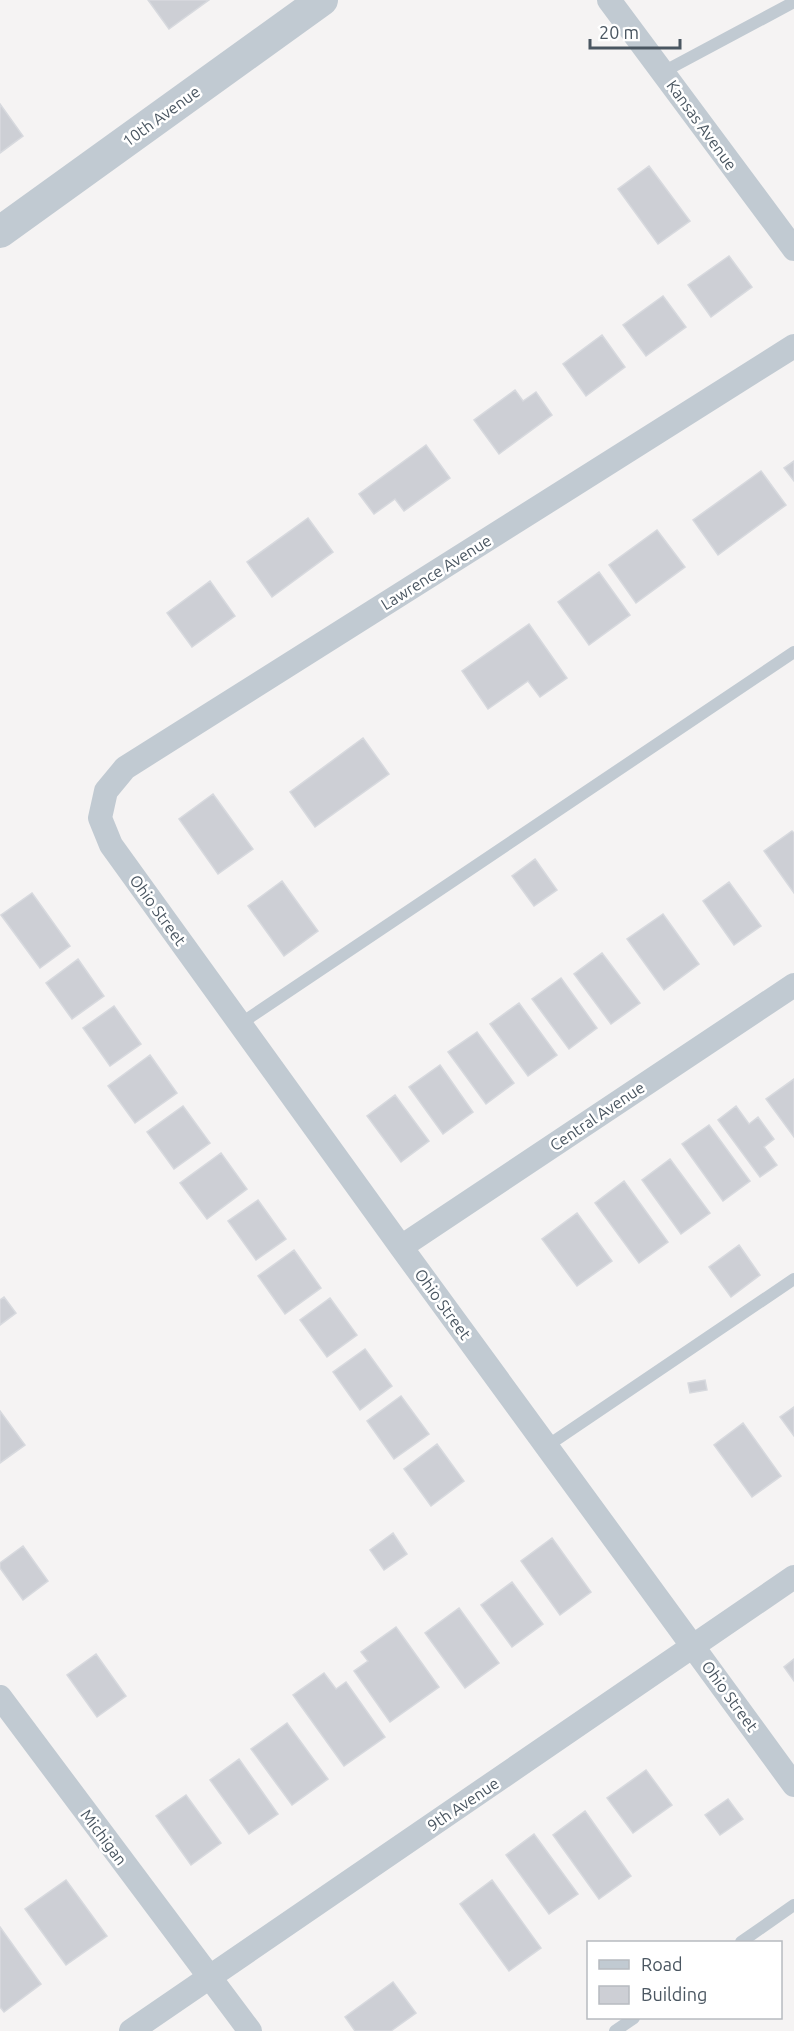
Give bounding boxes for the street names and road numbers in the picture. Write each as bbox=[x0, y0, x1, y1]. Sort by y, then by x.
street label: Kansas Avenue bbox=[663, 77, 741, 173]
street label: 10th Avenue bbox=[119, 82, 203, 150]
street label: Lawrence Avenue bbox=[378, 531, 494, 613]
street label: Ohio Street bbox=[126, 871, 190, 949]
street label: Central Avenue bbox=[546, 1078, 648, 1154]
street label: Ohio Street bbox=[411, 1265, 475, 1343]
street label: Ohio Street bbox=[698, 1657, 762, 1735]
street label: 9th Avenue bbox=[424, 1774, 502, 1834]
street label: Michigan bbox=[77, 1806, 131, 1868]

